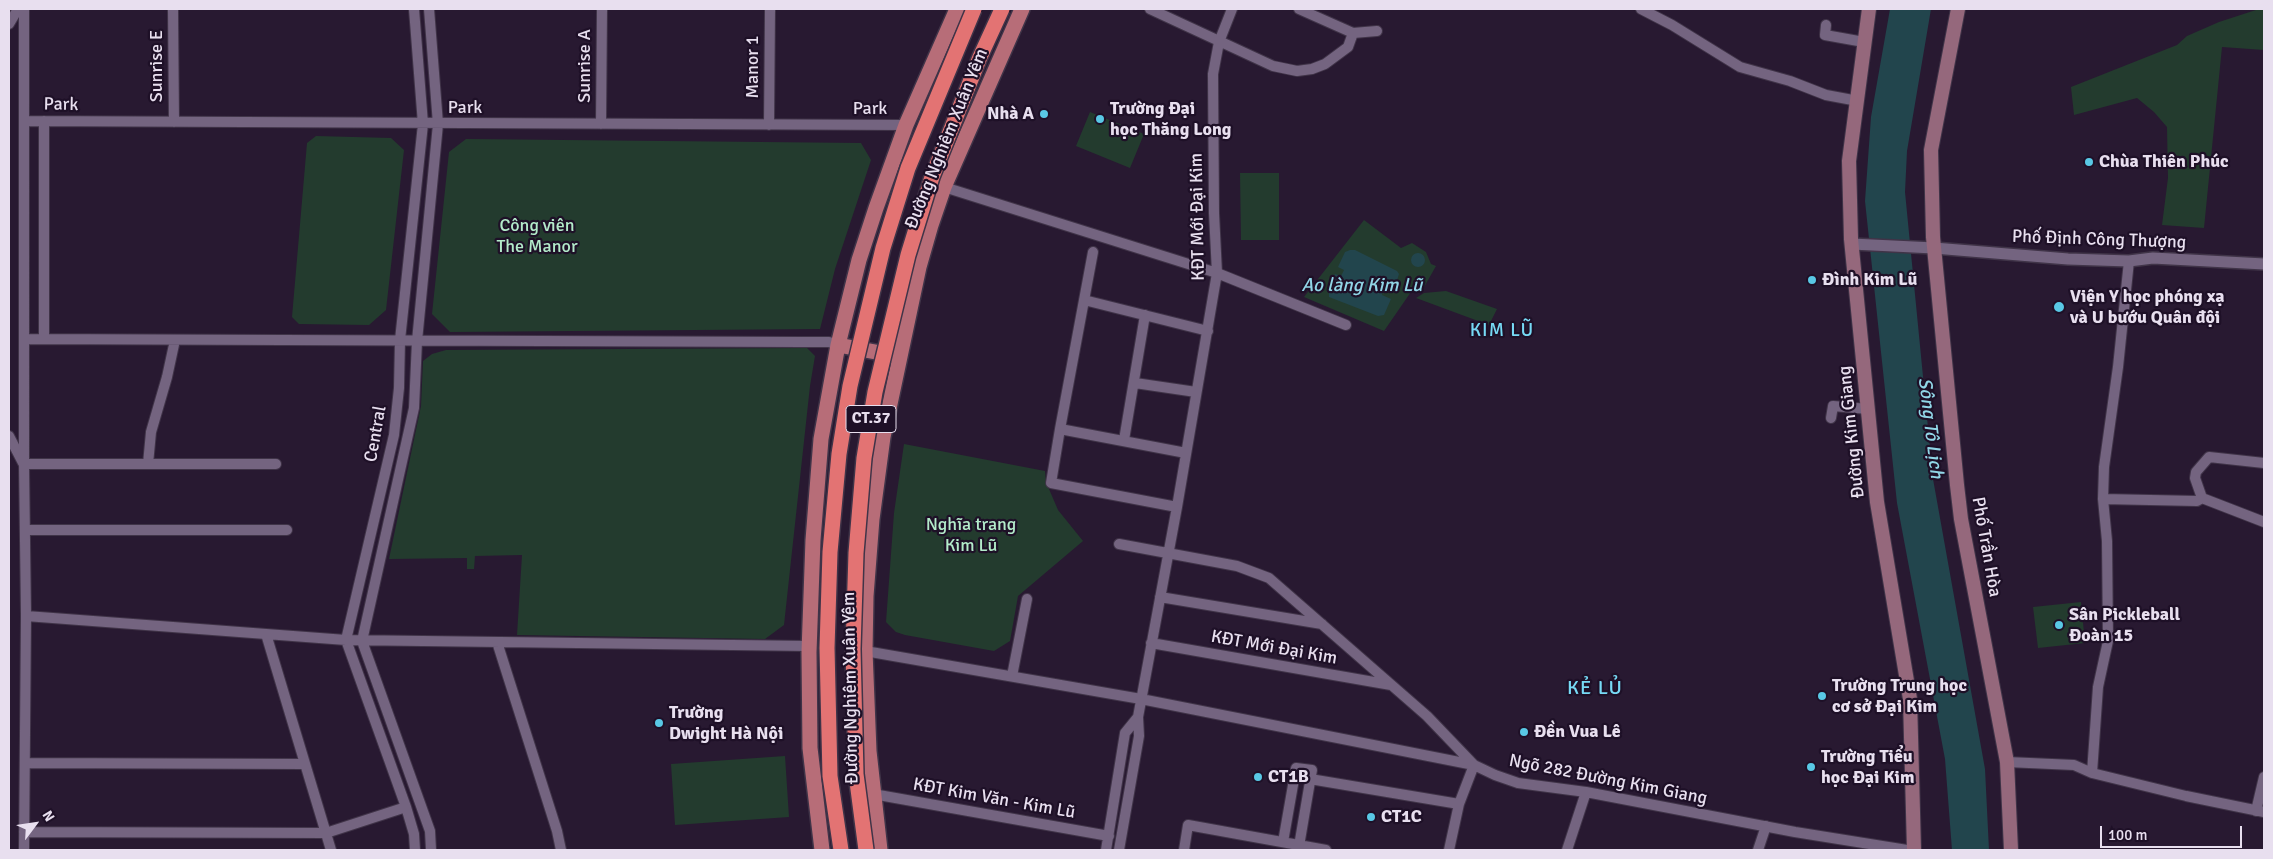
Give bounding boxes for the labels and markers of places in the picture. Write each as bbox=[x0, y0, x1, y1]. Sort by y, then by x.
place label: Trường Đại học Thăng Long bbox=[1110, 98, 1231, 140]
place label: Nhà A bbox=[987, 103, 1034, 125]
marker: Nhà A bbox=[1038, 108, 1050, 120]
marker: Trường Đại học Thăng Long bbox=[1094, 113, 1106, 125]
place label: Chùa Thiên Phúc bbox=[2099, 151, 2229, 173]
marker: Chùa Thiên Phúc bbox=[2083, 156, 2095, 168]
place label: Đình Kim Lũ bbox=[1822, 269, 1917, 291]
marker: Đình Kim Lũ bbox=[1806, 274, 1818, 286]
place label: Viện Y học phóng xạ và U bướu Quân đội bbox=[2070, 286, 2225, 328]
marker: Viện Y học phóng xạ và U bướu Quân đội bbox=[2052, 300, 2066, 314]
place label: Sân Pickleball Đoàn 15 bbox=[2069, 604, 2180, 646]
marker: Sân Pickleball Đoàn 15 bbox=[2053, 619, 2065, 631]
place label: Trường Trung học cơ sở Đại Kim bbox=[1832, 675, 1967, 718]
marker: Trường Trung học cơ sở Đại Kim bbox=[1816, 690, 1828, 702]
place label: Trường Dwight Hà Nội bbox=[669, 702, 783, 744]
marker: Trường Dwight Hà Nội bbox=[653, 717, 665, 729]
place label: Đền Vua Lê bbox=[1534, 721, 1621, 743]
marker: Đền Vua Lê bbox=[1518, 726, 1530, 738]
place label: Trường Tiểu học Đại Kim bbox=[1821, 746, 1914, 789]
marker: Trường Tiểu học Đại Kim bbox=[1805, 761, 1817, 773]
place label: CT1B bbox=[1268, 766, 1309, 788]
marker: CT1B bbox=[1252, 771, 1264, 783]
place label: CT1C bbox=[1381, 806, 1422, 828]
marker: CT1C bbox=[1365, 811, 1377, 823]

